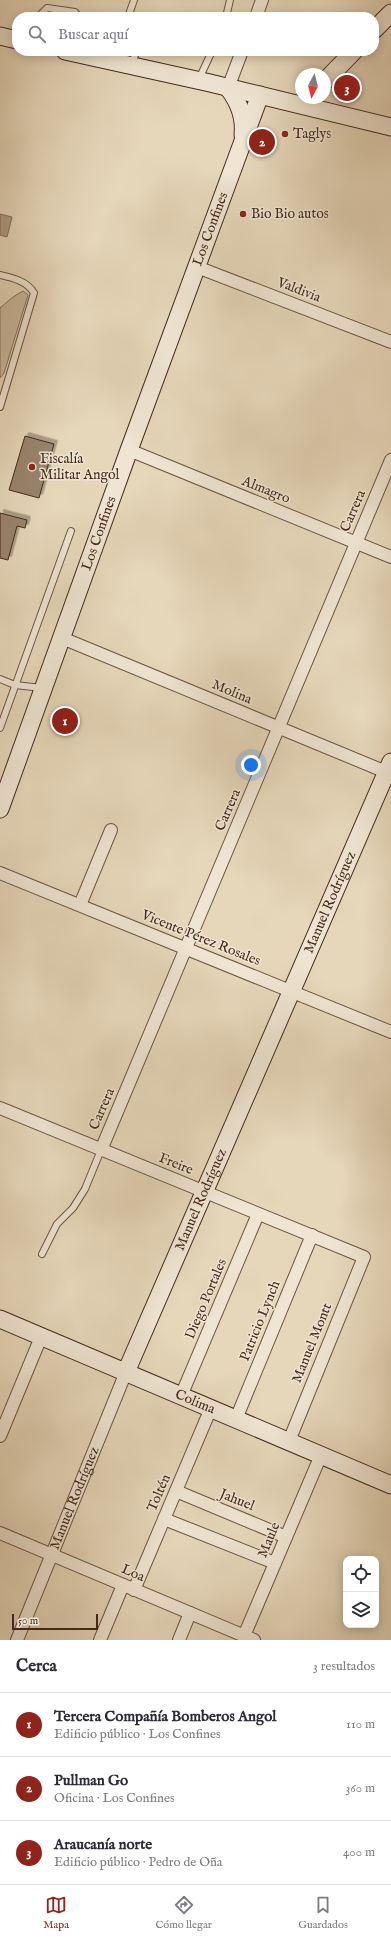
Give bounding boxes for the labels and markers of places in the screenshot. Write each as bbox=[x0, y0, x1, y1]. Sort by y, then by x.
pin: 3 bbox=[334, 73, 360, 103]
place label: Taglys bbox=[293, 125, 331, 143]
pin: 2 bbox=[249, 127, 275, 157]
marker: Taglys bbox=[280, 129, 290, 139]
place label: Bio Bio autos bbox=[251, 205, 329, 223]
marker: Bio Bio autos bbox=[238, 209, 248, 219]
place label: Fiscalía Militar Angol bbox=[40, 450, 119, 484]
marker: Fiscalía Militar Angol bbox=[27, 462, 37, 472]
pin: 1 bbox=[52, 706, 78, 736]

